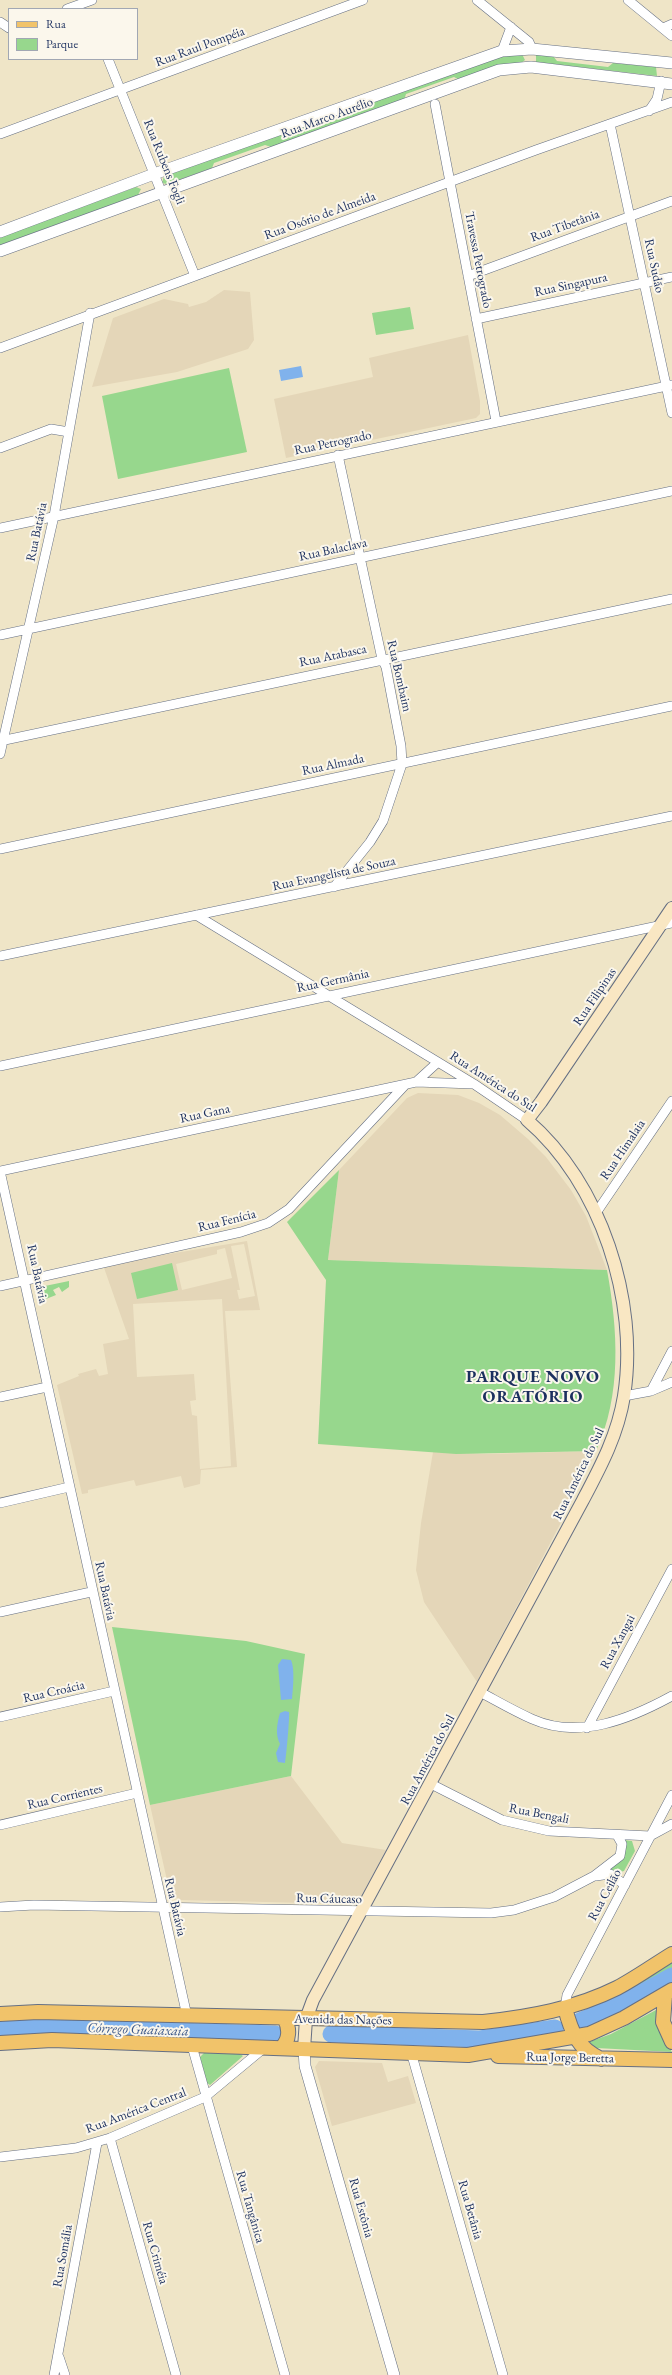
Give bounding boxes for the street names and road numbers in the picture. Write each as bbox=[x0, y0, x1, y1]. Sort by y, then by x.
street label: Rua Raul Pompéia bbox=[153, 24, 247, 70]
street label: Rua Marco Aurélio bbox=[279, 94, 375, 142]
street label: Rua Rubens Fogli bbox=[140, 117, 188, 207]
street label: Rua Osório de Almeida bbox=[262, 189, 378, 243]
street label: Rua Tibetânia bbox=[528, 206, 602, 246]
street label: Travessa Petrogrado bbox=[461, 210, 495, 310]
street label: Rua Sudão bbox=[641, 237, 667, 295]
street label: Rua Singapura bbox=[533, 270, 609, 300]
street label: Rua Petrogrado bbox=[293, 427, 373, 459]
street label: Rua Batávia bbox=[23, 501, 51, 563]
street label: Rua Balaclava bbox=[298, 535, 368, 565]
street label: Rua Bombaim bbox=[383, 639, 415, 713]
street label: Rua Atabasca bbox=[298, 641, 368, 671]
street label: Rua Almada bbox=[301, 751, 365, 779]
street label: Rua Evangelista de Souza bbox=[271, 853, 397, 895]
street label: Rua Filipinas bbox=[570, 965, 620, 1029]
street label: Rua Germânia bbox=[296, 966, 370, 996]
street label: Rua América do Sul bbox=[447, 1048, 539, 1116]
street label: Rua Gana bbox=[179, 1101, 231, 1127]
street label: Rua Himalaia bbox=[597, 1117, 649, 1183]
street label: Rua Fenícia bbox=[197, 1206, 257, 1236]
street label: Rua Batávia bbox=[23, 1243, 51, 1305]
street label: Rua América do Sul bbox=[550, 1426, 608, 1522]
street label: Rua Batávia bbox=[91, 1560, 119, 1622]
street label: Rua Xangai bbox=[597, 1612, 639, 1672]
street label: Rua Croácia bbox=[22, 1677, 86, 1707]
street label: Rua América do Sul bbox=[398, 1712, 458, 1808]
street label: Rua Corrientes bbox=[26, 1781, 104, 1813]
street label: Rua Bengali bbox=[508, 1801, 570, 1827]
street label: Rua Ceilão bbox=[585, 1867, 625, 1923]
street label: Rua Batávia bbox=[161, 1876, 189, 1938]
street label: Rua Cáucaso bbox=[296, 1891, 362, 1907]
street label: Avenida das Nações bbox=[294, 2011, 392, 2029]
street label: Rua Jorge Beretta bbox=[526, 2049, 614, 2067]
street label: Rua América Central bbox=[84, 2085, 188, 2137]
street label: Rua Tangânica bbox=[232, 2169, 268, 2245]
street label: Rua Estônia bbox=[345, 2176, 377, 2240]
street label: Rua Betânia bbox=[454, 2178, 486, 2242]
street label: Rua Criméia bbox=[139, 2220, 171, 2286]
street label: Rua Somália bbox=[50, 2224, 76, 2288]

